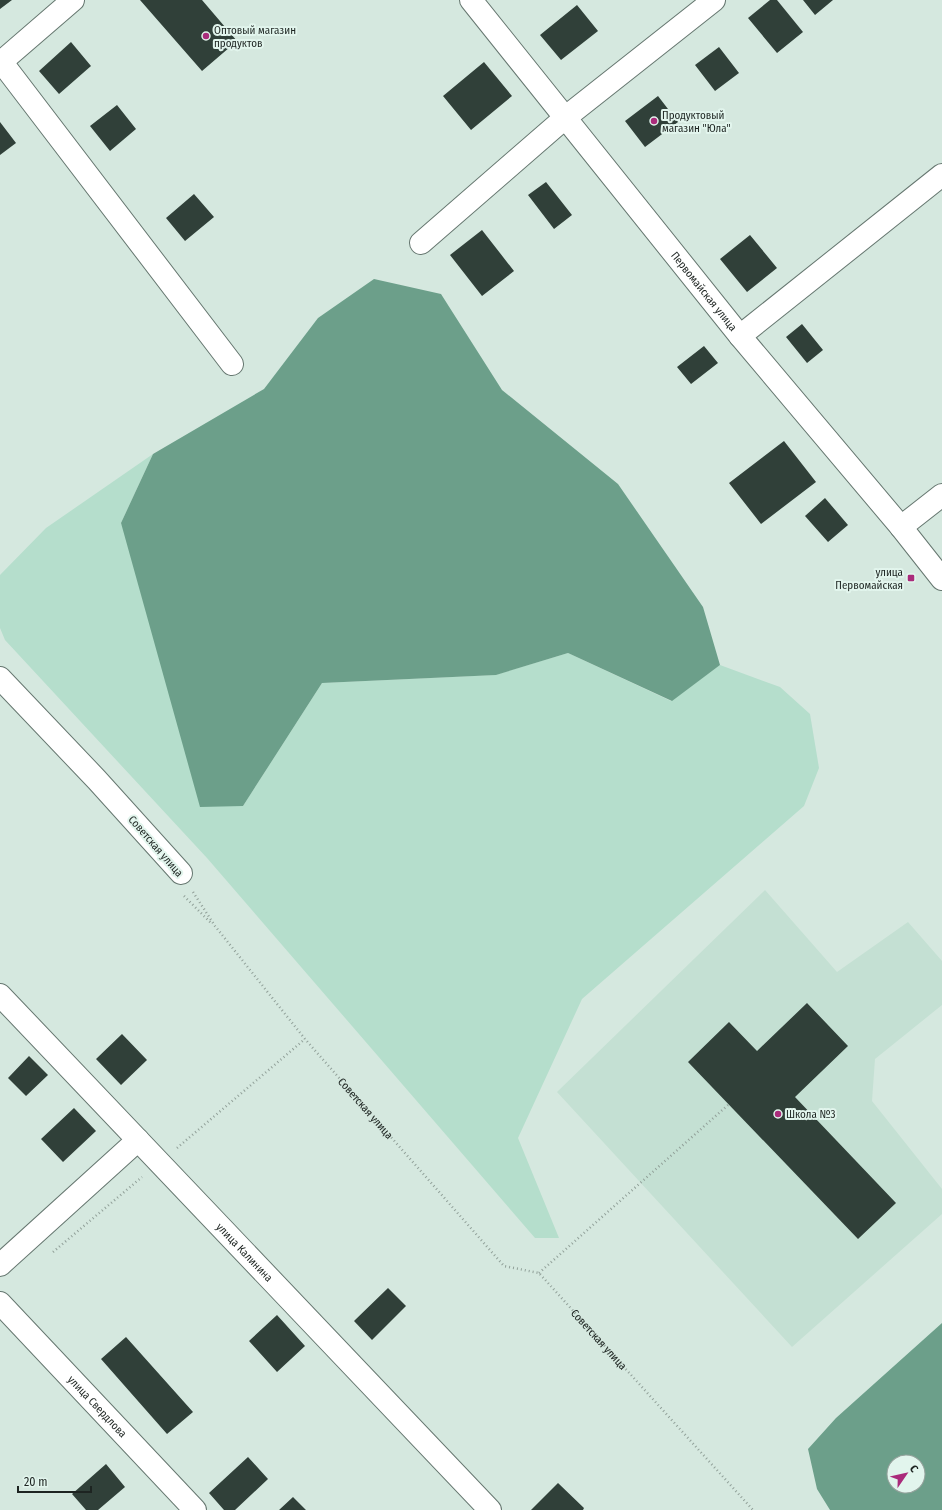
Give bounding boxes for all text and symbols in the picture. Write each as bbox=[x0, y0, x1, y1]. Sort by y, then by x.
place label: Оптовый магазин продуктов bbox=[214, 24, 296, 50]
marker: Оптовый магазин продуктов bbox=[201, 31, 211, 41]
place label: Продуктовый магазин "Юла" bbox=[662, 109, 731, 135]
marker: Продуктовый магазин "Юла" bbox=[649, 116, 659, 126]
street label: Первомайская улица bbox=[668, 249, 739, 334]
place label: улица Первомайская bbox=[835, 566, 903, 592]
marker: улица Первомайская bbox=[906, 573, 916, 583]
street label: Советская улица bbox=[126, 813, 186, 880]
street label: Советская улица bbox=[335, 1075, 396, 1142]
place label: Школа №3 bbox=[786, 1108, 835, 1121]
marker: Школа №3 bbox=[773, 1109, 783, 1119]
street label: улица Калинина bbox=[213, 1221, 275, 1285]
street label: Советская улица bbox=[568, 1307, 629, 1373]
street label: улица Свердлова bbox=[65, 1373, 129, 1440]
north arrow bbox=[886, 1454, 926, 1494]
text: С bbox=[907, 1463, 921, 1475]
scale bar bbox=[18, 1468, 91, 1494]
text: 20 m bbox=[24, 1475, 48, 1489]

